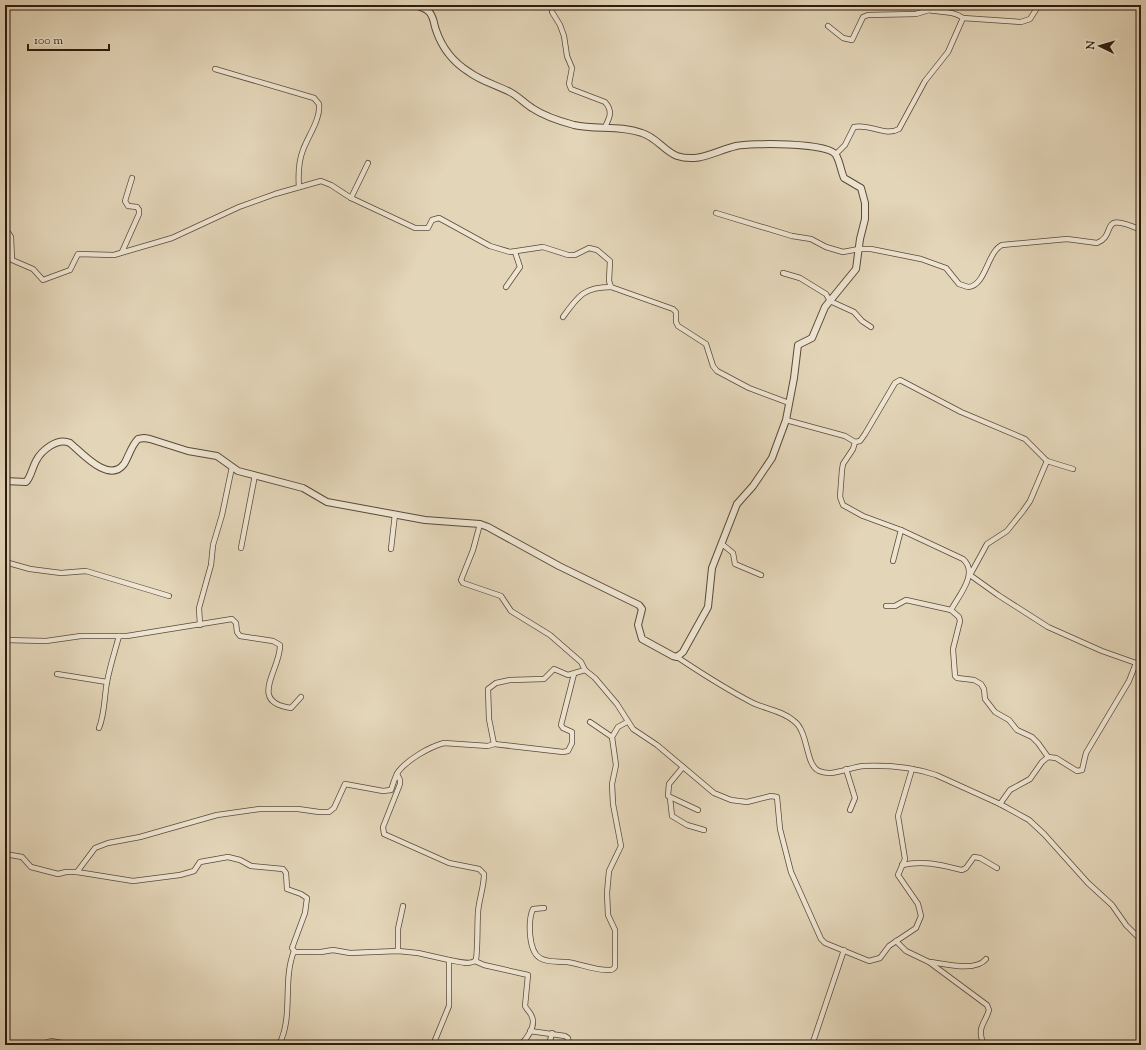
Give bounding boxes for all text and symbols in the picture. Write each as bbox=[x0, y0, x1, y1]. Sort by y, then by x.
scale bar bbox=[28, 26, 109, 52]
north arrow bbox=[1080, 26, 1120, 66]
text: 100 m bbox=[34, 32, 63, 50]
text: N bbox=[1083, 40, 1099, 51]

